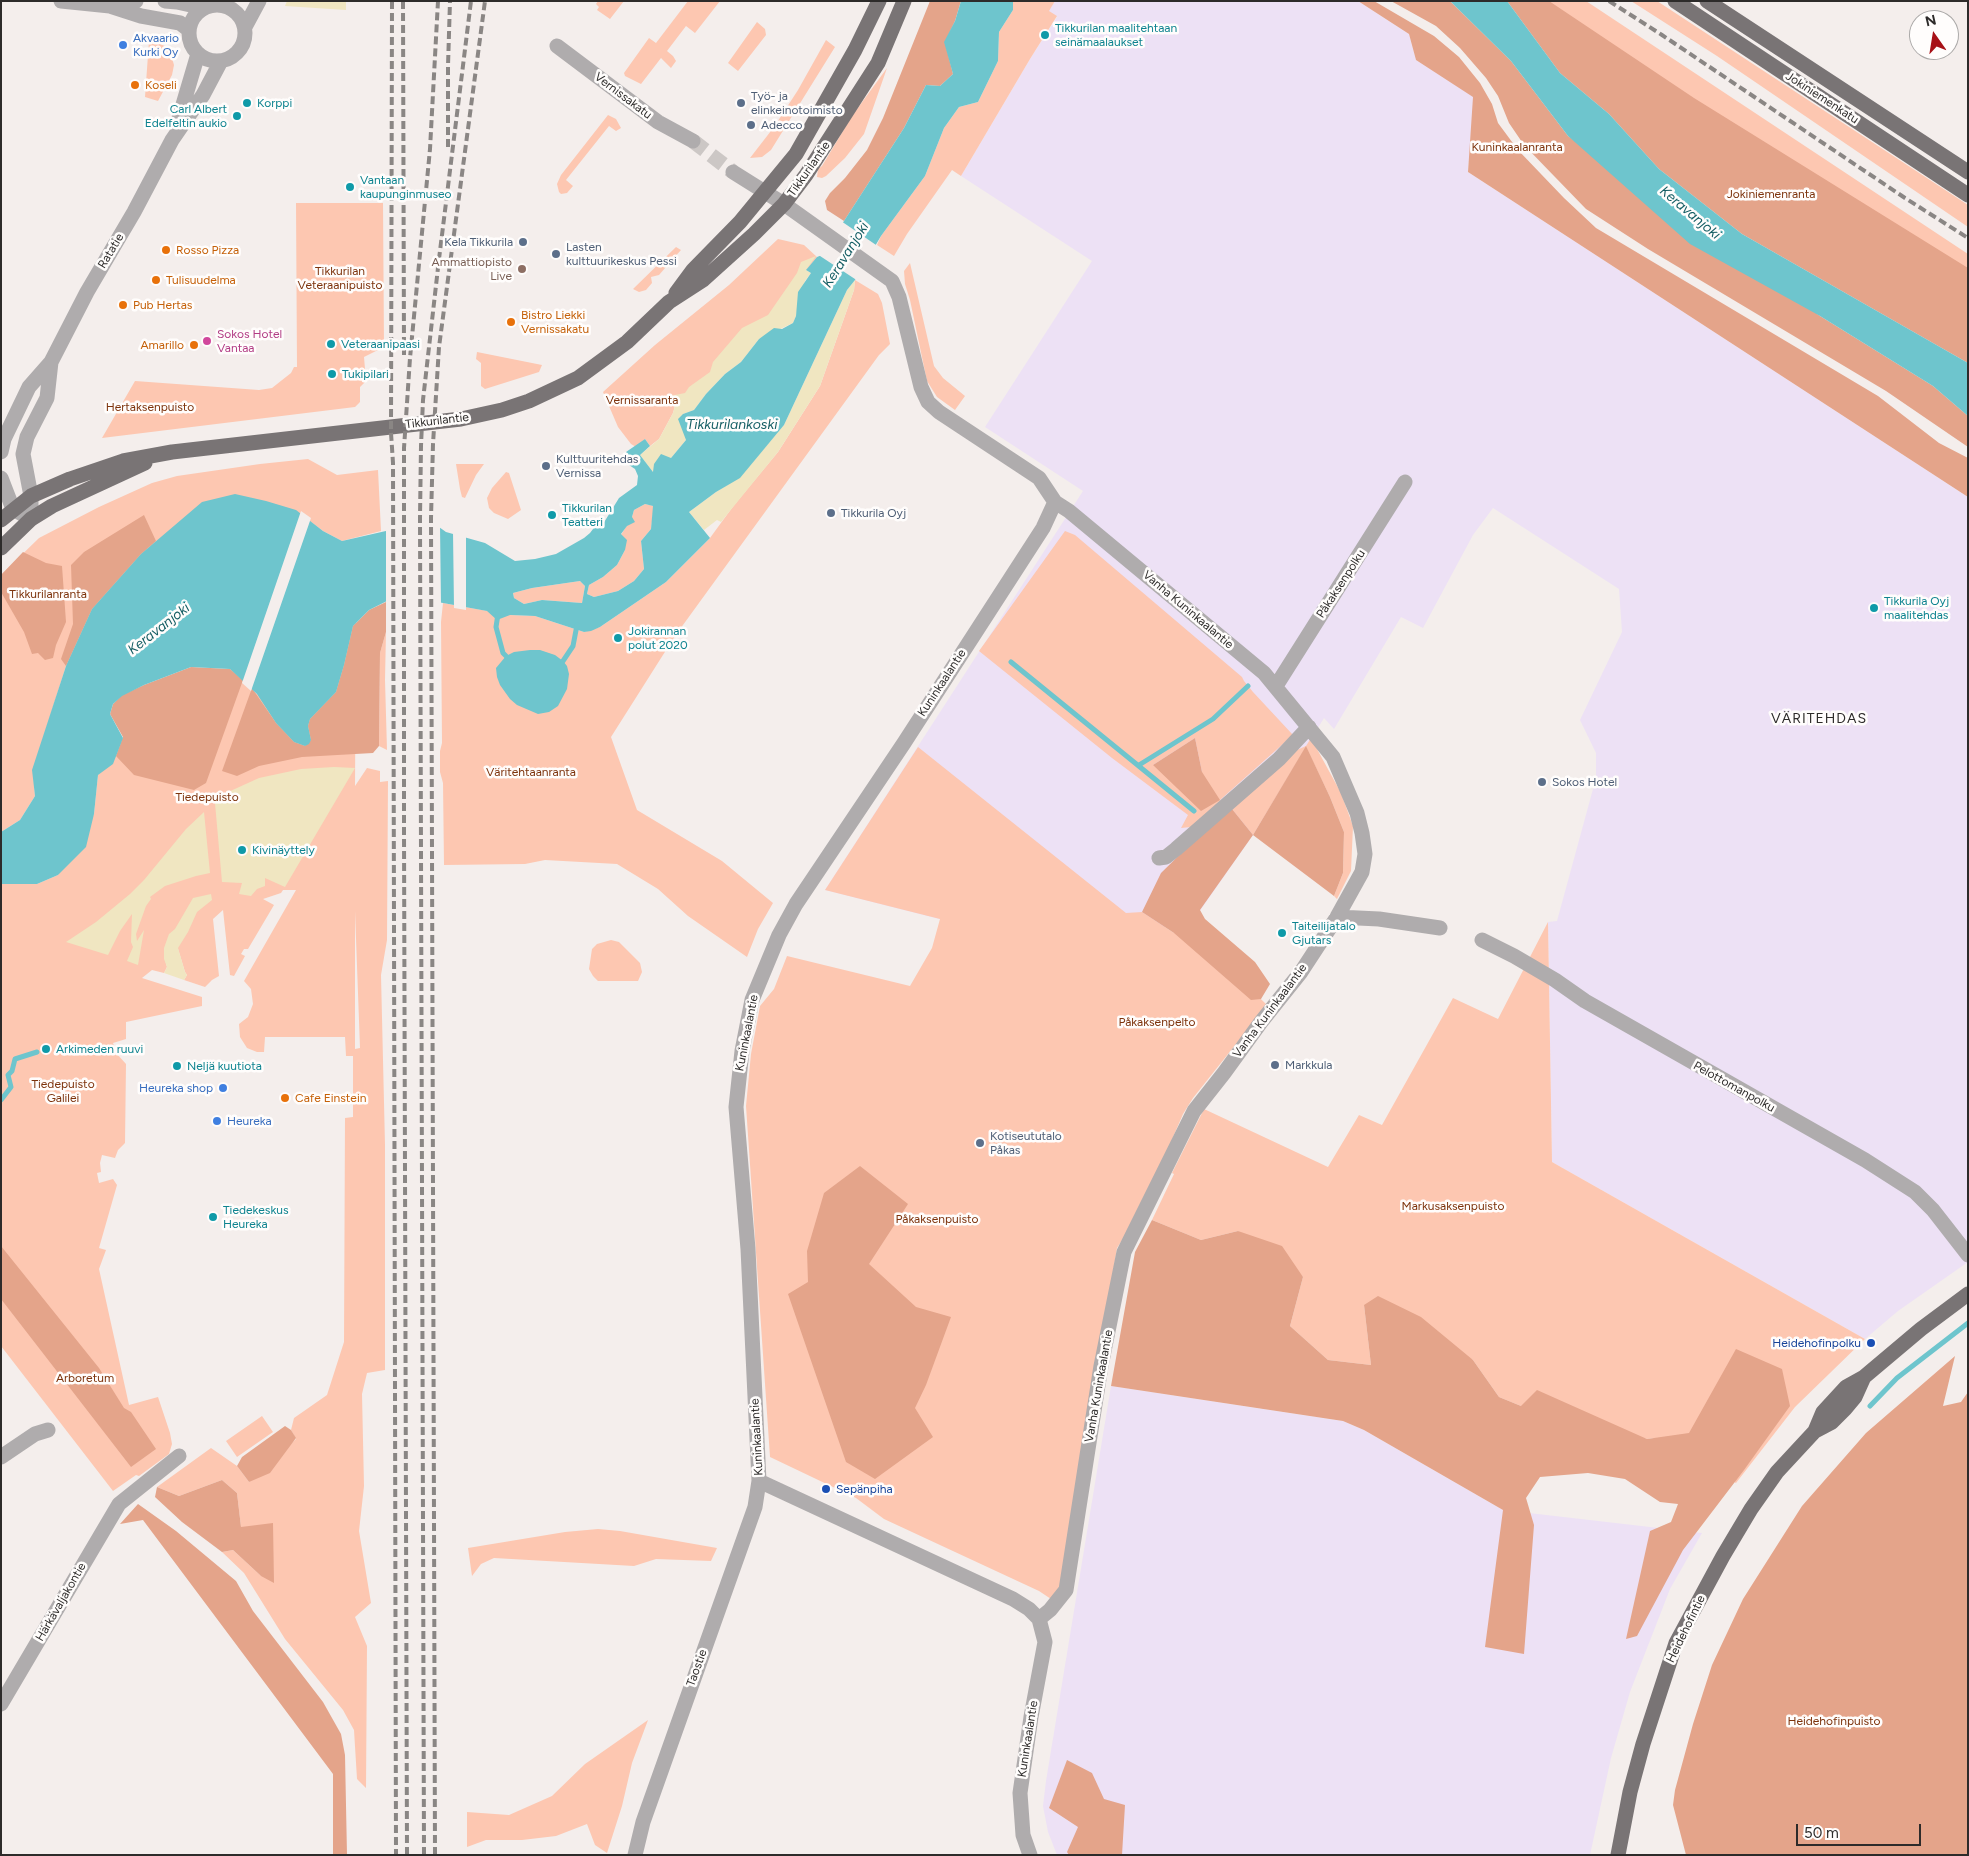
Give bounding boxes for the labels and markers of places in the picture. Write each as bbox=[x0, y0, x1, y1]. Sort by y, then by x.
place label: Tikkurilan maalitehtaan seinämaalaukset bbox=[1055, 21, 1177, 49]
marker: Tikkurilan maalitehtaan seinämaalaukset bbox=[1039, 29, 1051, 41]
place label: Akvaario Kurki Oy bbox=[133, 31, 179, 59]
marker: Akvaario Kurki Oy bbox=[117, 39, 129, 51]
place label: Koseli bbox=[145, 78, 177, 92]
marker: Koseli bbox=[129, 79, 141, 91]
place label: Työ- ja elinkeinotoimisto bbox=[751, 89, 843, 117]
place label: Korppi bbox=[257, 96, 292, 110]
marker: Korppi bbox=[241, 97, 253, 109]
marker: Työ- ja elinkeinotoimisto bbox=[735, 97, 747, 109]
place label: Carl Albert Edelfeltin aukio bbox=[145, 102, 227, 130]
marker: Carl Albert Edelfeltin aukio bbox=[231, 110, 243, 122]
place label: Adecco bbox=[761, 118, 803, 132]
marker: Adecco bbox=[745, 119, 757, 131]
place label: Vantaan kaupunginmuseo bbox=[360, 173, 452, 201]
marker: Vantaan kaupunginmuseo bbox=[344, 181, 356, 193]
place label: Kela Tikkurila bbox=[444, 235, 513, 249]
marker: Kela Tikkurila bbox=[517, 236, 529, 248]
place label: Lasten kulttuurikeskus Pessi bbox=[566, 240, 677, 268]
place label: Rosso Pizza bbox=[176, 243, 239, 257]
marker: Rosso Pizza bbox=[160, 244, 172, 256]
marker: Lasten kulttuurikeskus Pessi bbox=[550, 248, 562, 260]
place label: Ammattiopisto Live bbox=[432, 255, 512, 283]
marker: Ammattiopisto Live bbox=[516, 263, 528, 275]
place label: Tulisuudelma bbox=[166, 273, 236, 287]
marker: Tulisuudelma bbox=[150, 274, 162, 286]
place label: Pub Hertas bbox=[133, 298, 192, 312]
marker: Pub Hertas bbox=[117, 299, 129, 311]
place label: Bistro Liekki Vernissakatu bbox=[521, 308, 589, 336]
marker: Bistro Liekki Vernissakatu bbox=[505, 316, 517, 328]
place label: Sokos Hotel Vantaa bbox=[217, 327, 282, 355]
marker: Sokos Hotel Vantaa bbox=[201, 335, 213, 347]
place label: Veteraanipaasi bbox=[341, 337, 420, 351]
place label: Amarillo bbox=[140, 338, 184, 352]
marker: Veteraanipaasi bbox=[325, 338, 337, 350]
marker: Amarillo bbox=[188, 339, 200, 351]
place label: Tukipilari bbox=[342, 367, 389, 381]
marker: Tukipilari bbox=[326, 368, 338, 380]
place label: Kulttuuritehdas Vernissa bbox=[556, 452, 638, 480]
marker: Kulttuuritehdas Vernissa bbox=[540, 460, 552, 472]
place label: Tikkurilan Teatteri bbox=[562, 501, 612, 529]
place label: Tikkurila Oyj bbox=[841, 506, 906, 520]
marker: Tikkurila Oyj bbox=[825, 507, 837, 519]
marker: Tikkurilan Teatteri bbox=[546, 509, 558, 521]
place label: Tikkurila Oyj maalitehdas bbox=[1884, 594, 1949, 622]
marker: Tikkurila Oyj maalitehdas bbox=[1868, 602, 1880, 614]
place label: Jokirannan polut 2020 bbox=[628, 624, 688, 652]
marker: Jokirannan polut 2020 bbox=[612, 632, 624, 644]
place label: Sokos Hotel bbox=[1552, 775, 1617, 789]
marker: Sokos Hotel bbox=[1536, 776, 1548, 788]
place label: Kivinäyttely bbox=[252, 843, 315, 857]
marker: Kivinäyttely bbox=[236, 844, 248, 856]
place label: Taiteilijatalo Gjutars bbox=[1292, 919, 1356, 947]
marker: Taiteilijatalo Gjutars bbox=[1276, 927, 1288, 939]
place label: Arkimeden ruuvi bbox=[56, 1042, 143, 1056]
marker: Arkimeden ruuvi bbox=[40, 1043, 52, 1055]
place label: Markkula bbox=[1285, 1058, 1332, 1072]
place label: Neljä kuutiota bbox=[187, 1059, 262, 1073]
marker: Markkula bbox=[1269, 1059, 1281, 1071]
marker: Neljä kuutiota bbox=[171, 1060, 183, 1072]
place label: Heureka shop bbox=[139, 1081, 213, 1095]
marker: Heureka shop bbox=[217, 1082, 229, 1094]
place label: Cafe Einstein bbox=[295, 1091, 366, 1105]
marker: Cafe Einstein bbox=[279, 1092, 291, 1104]
place label: Heureka bbox=[227, 1114, 272, 1128]
marker: Heureka bbox=[211, 1115, 223, 1127]
place label: Kotiseututalo Påkas bbox=[990, 1129, 1062, 1157]
marker: Kotiseututalo Påkas bbox=[974, 1137, 986, 1149]
place label: Tiedekeskus Heureka bbox=[223, 1203, 288, 1231]
marker: Tiedekeskus Heureka bbox=[207, 1211, 219, 1223]
place label: Heidehofinpolku bbox=[1772, 1336, 1861, 1350]
marker: Heidehofinpolku bbox=[1865, 1337, 1877, 1349]
place label: Sepänpiha bbox=[836, 1482, 893, 1496]
marker: Sepänpiha bbox=[820, 1483, 832, 1495]

